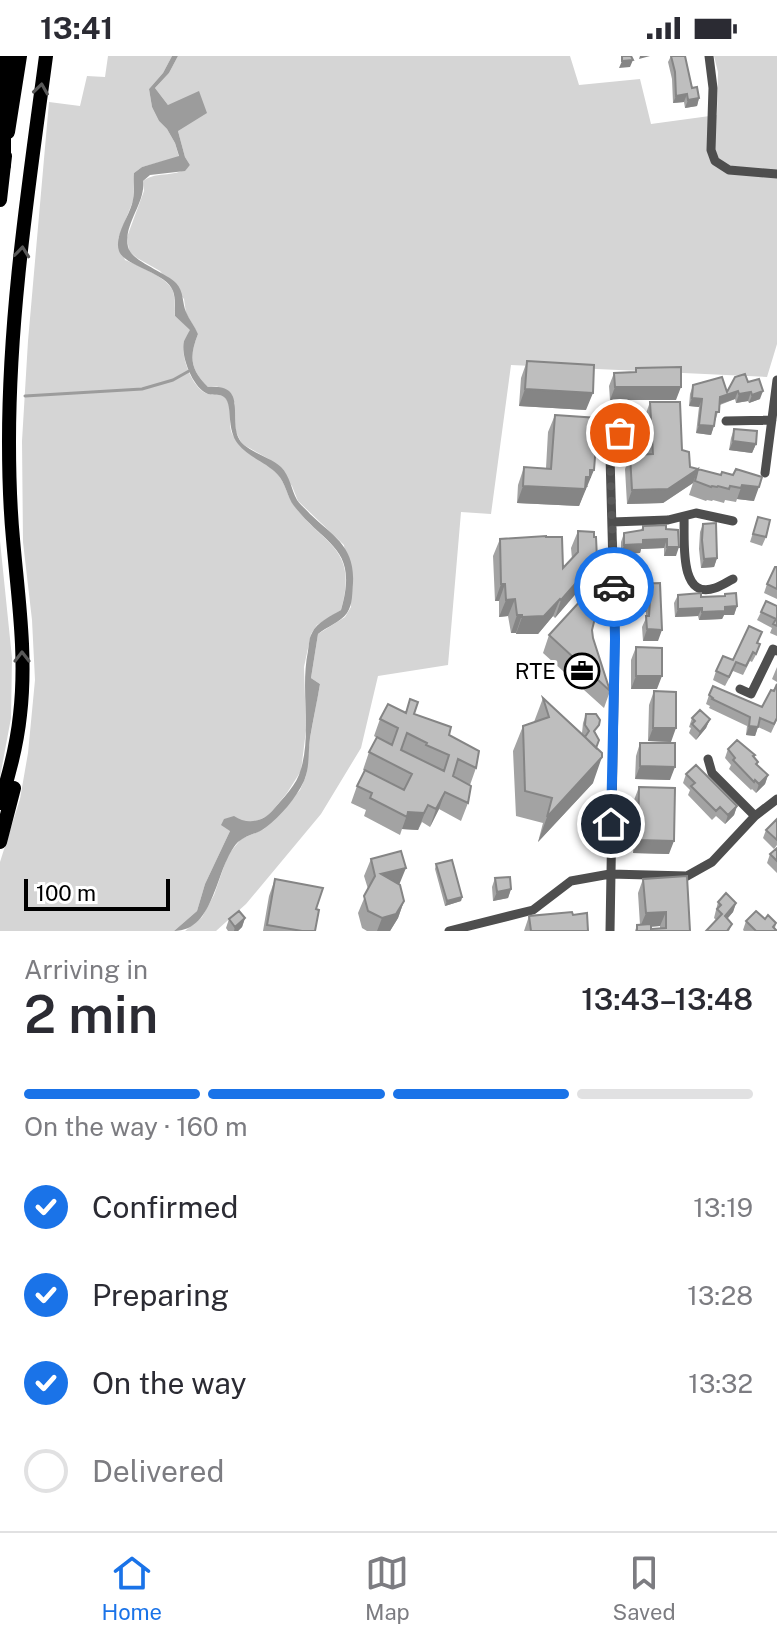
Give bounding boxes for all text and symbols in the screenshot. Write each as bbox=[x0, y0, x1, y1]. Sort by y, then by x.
text: 13:41 bbox=[40, 10, 113, 46]
one-way arrow bbox=[32, 82, 49, 96]
one-way arrow bbox=[13, 246, 30, 259]
pin bbox=[586, 399, 654, 467]
icon: bag bbox=[598, 411, 642, 455]
courier bbox=[574, 547, 654, 627]
icon: car bbox=[592, 565, 636, 609]
one-way arrow bbox=[13, 650, 31, 663]
office icon: RTE bbox=[563, 652, 601, 690]
place label: RTE bbox=[515, 658, 556, 684]
pin bbox=[577, 790, 645, 858]
icon: home bbox=[589, 802, 633, 846]
scale bar bbox=[24, 875, 170, 911]
text: 100 m bbox=[36, 880, 96, 906]
text: Arriving in bbox=[24, 954, 148, 985]
text: 13:43–13:48 bbox=[581, 981, 753, 1017]
text: 2 min bbox=[24, 984, 158, 1045]
text: On the way · 160 m bbox=[24, 1111, 248, 1142]
icon: check bbox=[24, 1185, 68, 1229]
text: Confirmed bbox=[92, 1189, 238, 1225]
text: 13:19 bbox=[693, 1192, 753, 1223]
icon: check bbox=[24, 1273, 68, 1317]
text: Preparing bbox=[92, 1277, 229, 1313]
text: 13:28 bbox=[687, 1280, 753, 1311]
icon: check bbox=[24, 1361, 68, 1405]
text: On the way bbox=[92, 1365, 246, 1401]
text: 13:32 bbox=[688, 1368, 753, 1399]
text: Delivered bbox=[92, 1453, 224, 1489]
tab: Home bbox=[101, 1551, 162, 1625]
tab: Map bbox=[365, 1551, 410, 1625]
tab: Saved bbox=[613, 1551, 676, 1625]

